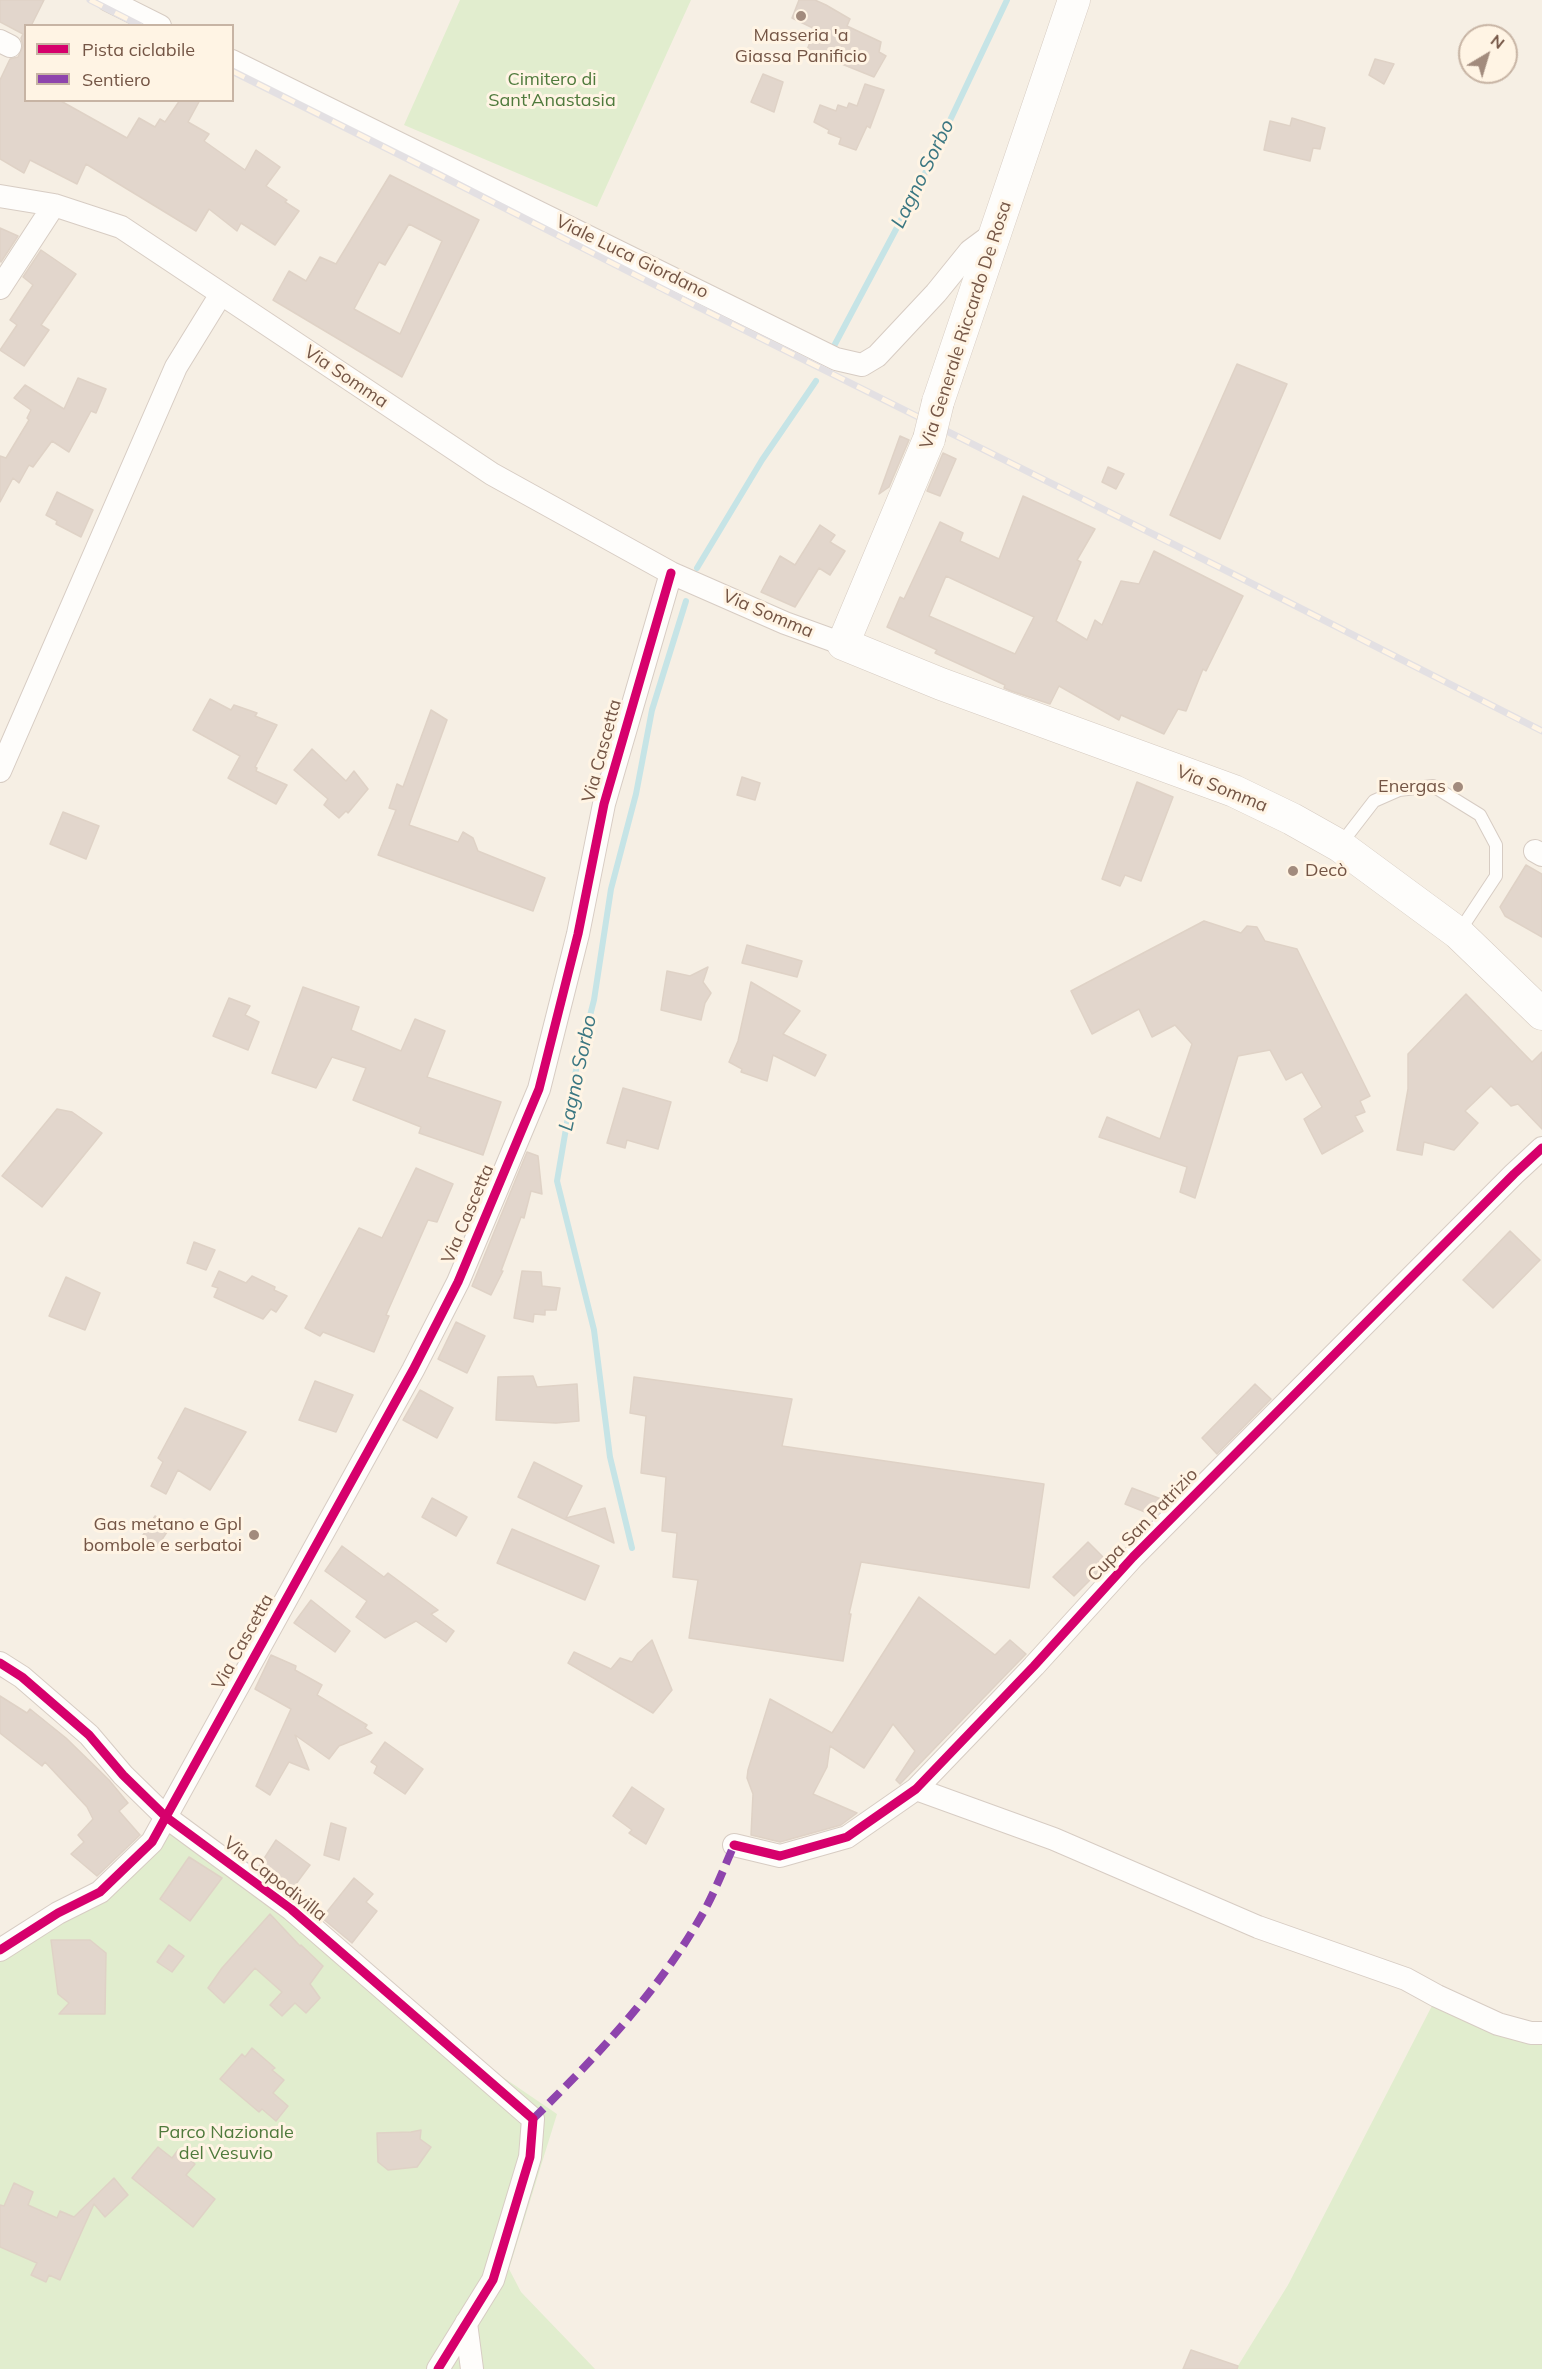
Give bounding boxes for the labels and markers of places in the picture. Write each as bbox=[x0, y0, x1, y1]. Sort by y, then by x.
marker: Masseria 'a Giassa Panificio bbox=[794, 9, 808, 23]
place label: Masseria 'a Giassa Panificio bbox=[735, 25, 867, 68]
place label: Energas bbox=[1378, 776, 1446, 798]
marker: Energas bbox=[1451, 780, 1465, 794]
place label: Decò bbox=[1305, 860, 1347, 882]
marker: Decò bbox=[1286, 864, 1300, 878]
place label: Gas metano e Gpl bombole e serbatoi bbox=[83, 1514, 242, 1556]
marker: Gas metano e Gpl bombole e serbatoi bbox=[247, 1528, 261, 1542]

